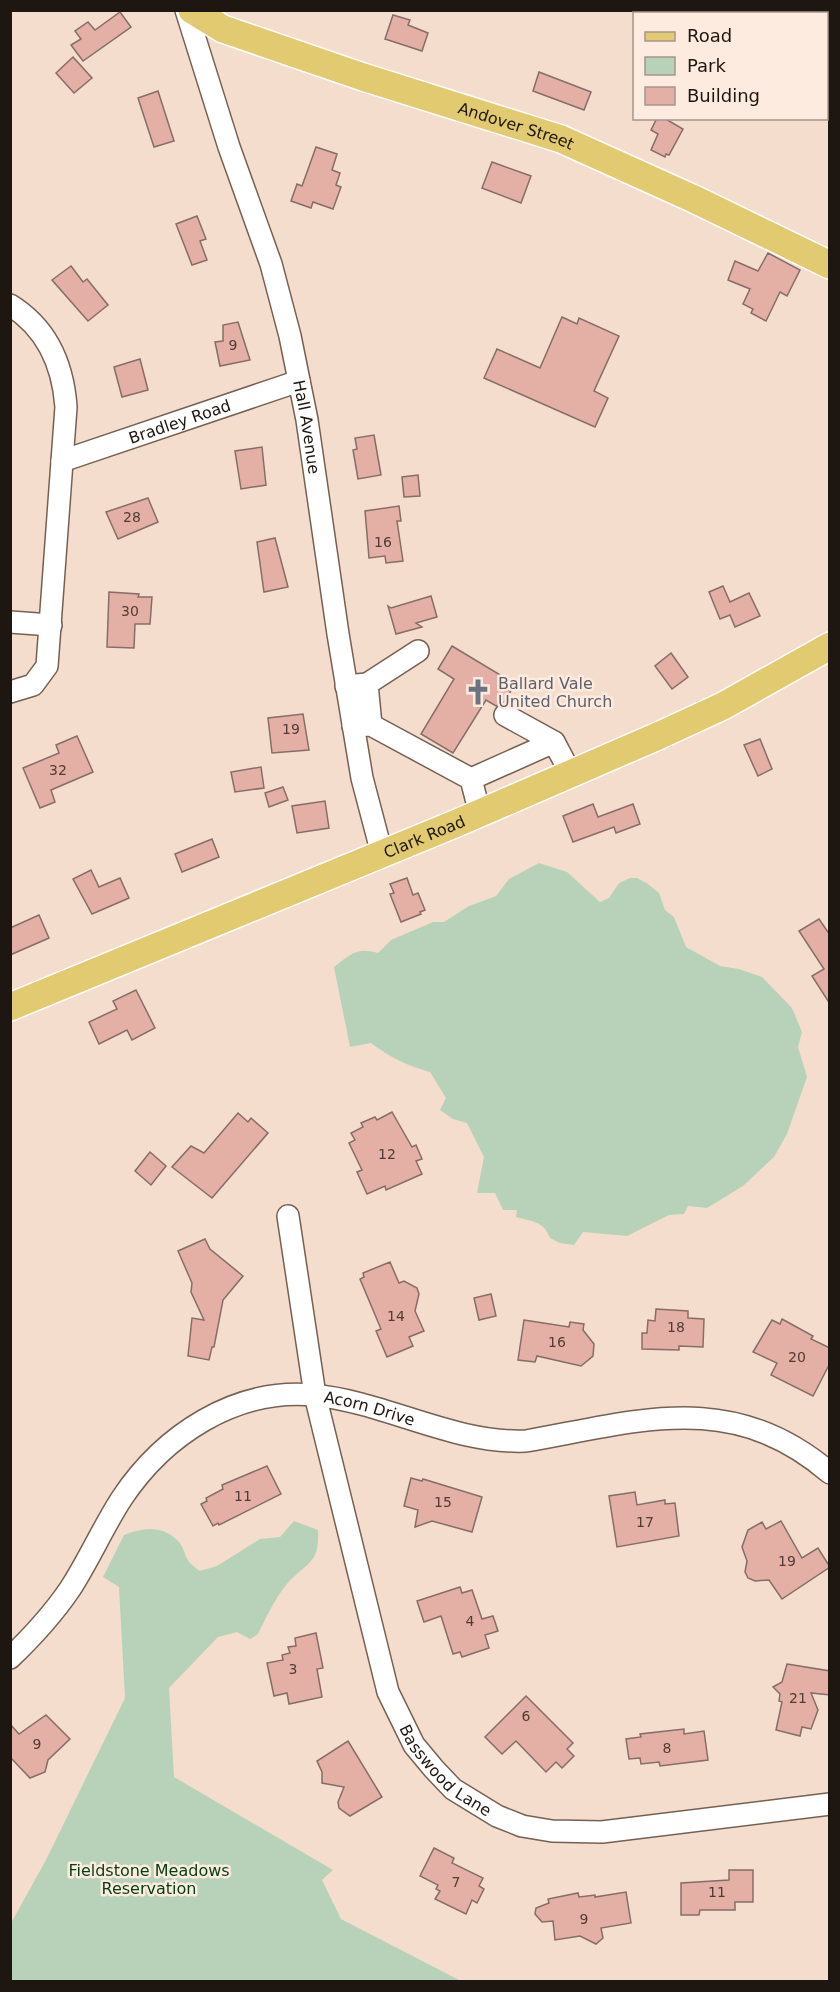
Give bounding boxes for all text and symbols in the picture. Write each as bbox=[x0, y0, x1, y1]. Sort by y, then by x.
legend bbox=[633, 12, 828, 120]
text: Road bbox=[687, 25, 732, 46]
text: Park bbox=[687, 55, 726, 76]
text: Building bbox=[687, 85, 760, 106]
street label: Andover Street bbox=[456, 98, 577, 154]
house number: 9 bbox=[229, 337, 237, 353]
street label: Hall Avenue bbox=[289, 378, 324, 475]
street label: Bradley Road bbox=[126, 396, 233, 448]
house number: 28 bbox=[123, 509, 141, 525]
house number: 16 bbox=[374, 534, 392, 550]
house number: 30 bbox=[121, 603, 139, 619]
place label: Ballard Vale United Church bbox=[498, 674, 612, 711]
church icon: Ballard Vale United Church bbox=[463, 677, 493, 707]
house number: 19 bbox=[282, 721, 300, 737]
house number: 32 bbox=[49, 762, 67, 778]
street label: Clark Road bbox=[381, 812, 468, 862]
house number: 12 bbox=[378, 1146, 396, 1162]
house number: 14 bbox=[387, 1308, 405, 1324]
house number: 18 bbox=[667, 1319, 685, 1335]
house number: 16 bbox=[548, 1334, 566, 1350]
house number: 20 bbox=[788, 1349, 806, 1365]
street label: Acorn Drive bbox=[323, 1387, 417, 1430]
house number: 11 bbox=[234, 1488, 252, 1504]
house number: 15 bbox=[434, 1494, 452, 1510]
house number: 17 bbox=[636, 1514, 654, 1530]
house number: 19 bbox=[778, 1553, 796, 1569]
house number: 4 bbox=[466, 1613, 475, 1629]
house number: 3 bbox=[289, 1661, 297, 1677]
house number: 21 bbox=[789, 1690, 807, 1706]
house number: 6 bbox=[522, 1708, 531, 1724]
street label: Basswood Lane bbox=[395, 1721, 495, 1820]
house number: 9 bbox=[33, 1736, 41, 1752]
house number: 8 bbox=[663, 1740, 671, 1756]
park label: Fieldstone Meadows Reservation bbox=[68, 1861, 230, 1898]
house number: 7 bbox=[452, 1874, 460, 1890]
house number: 11 bbox=[708, 1884, 726, 1900]
house number: 9 bbox=[580, 1911, 588, 1927]

